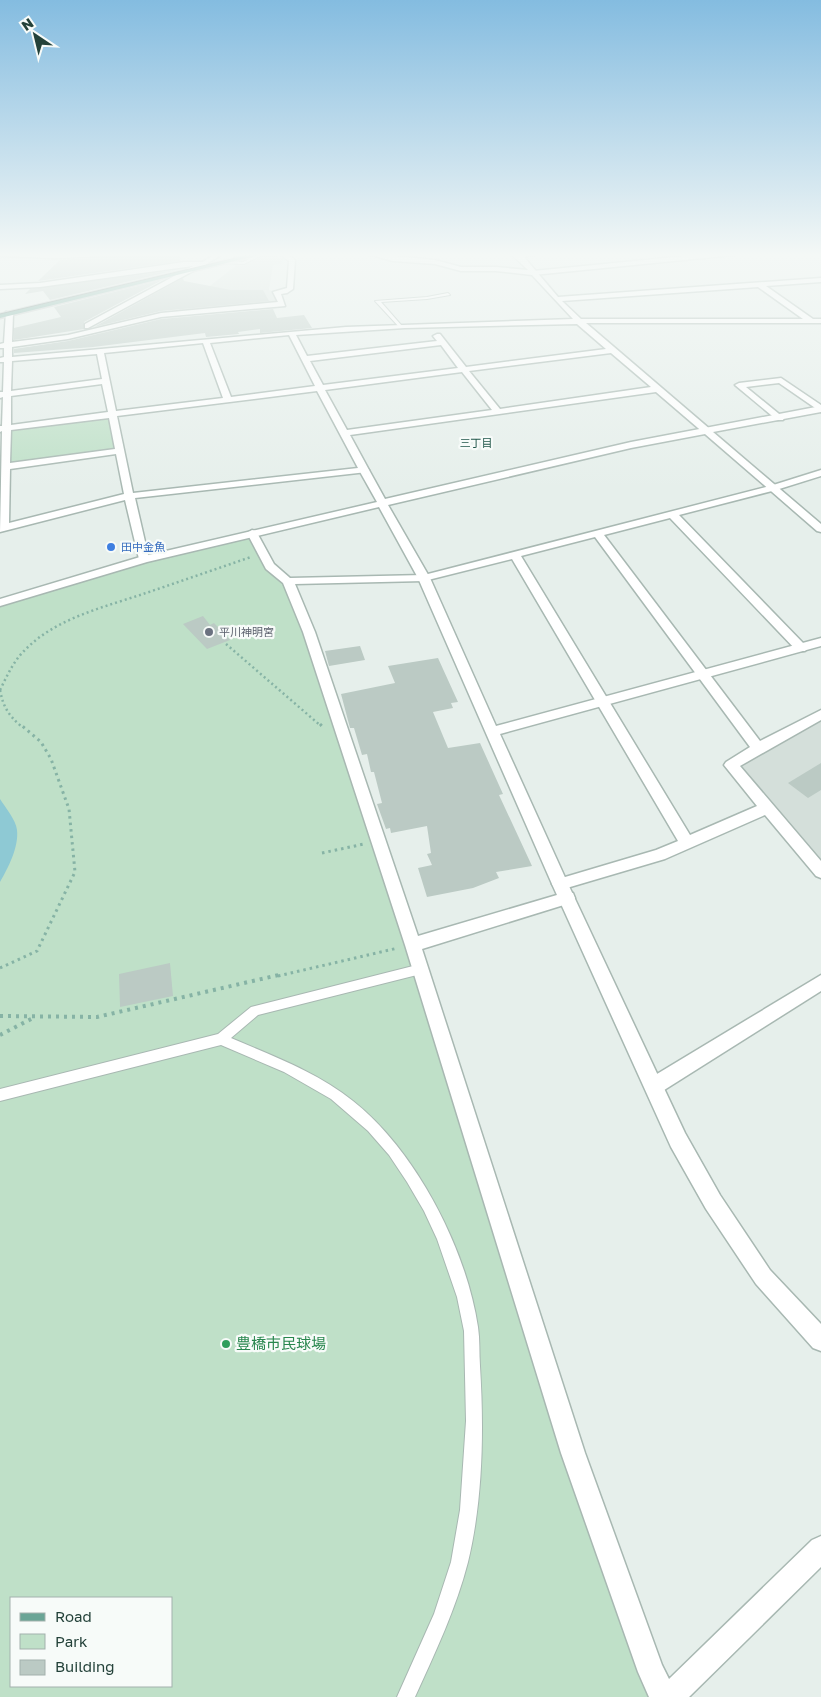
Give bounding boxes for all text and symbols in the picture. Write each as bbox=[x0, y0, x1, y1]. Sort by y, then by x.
north arrow bbox=[10, 10, 60, 60]
text: N bbox=[18, 14, 36, 34]
district label: 三丁目 bbox=[460, 436, 493, 449]
place label: 田中金魚 bbox=[121, 540, 165, 553]
marker: 田中金魚 bbox=[105, 541, 117, 553]
place label: 平川神明宮 bbox=[219, 625, 274, 638]
marker: 平川神明宮 bbox=[203, 626, 215, 638]
place label: 豊橋市民球場 bbox=[236, 1334, 326, 1352]
marker: 豊橋市民球場 bbox=[220, 1338, 232, 1350]
legend bbox=[10, 1597, 172, 1687]
text: Road bbox=[55, 1607, 92, 1625]
text: Park bbox=[55, 1632, 88, 1650]
text: Building bbox=[55, 1657, 115, 1675]

